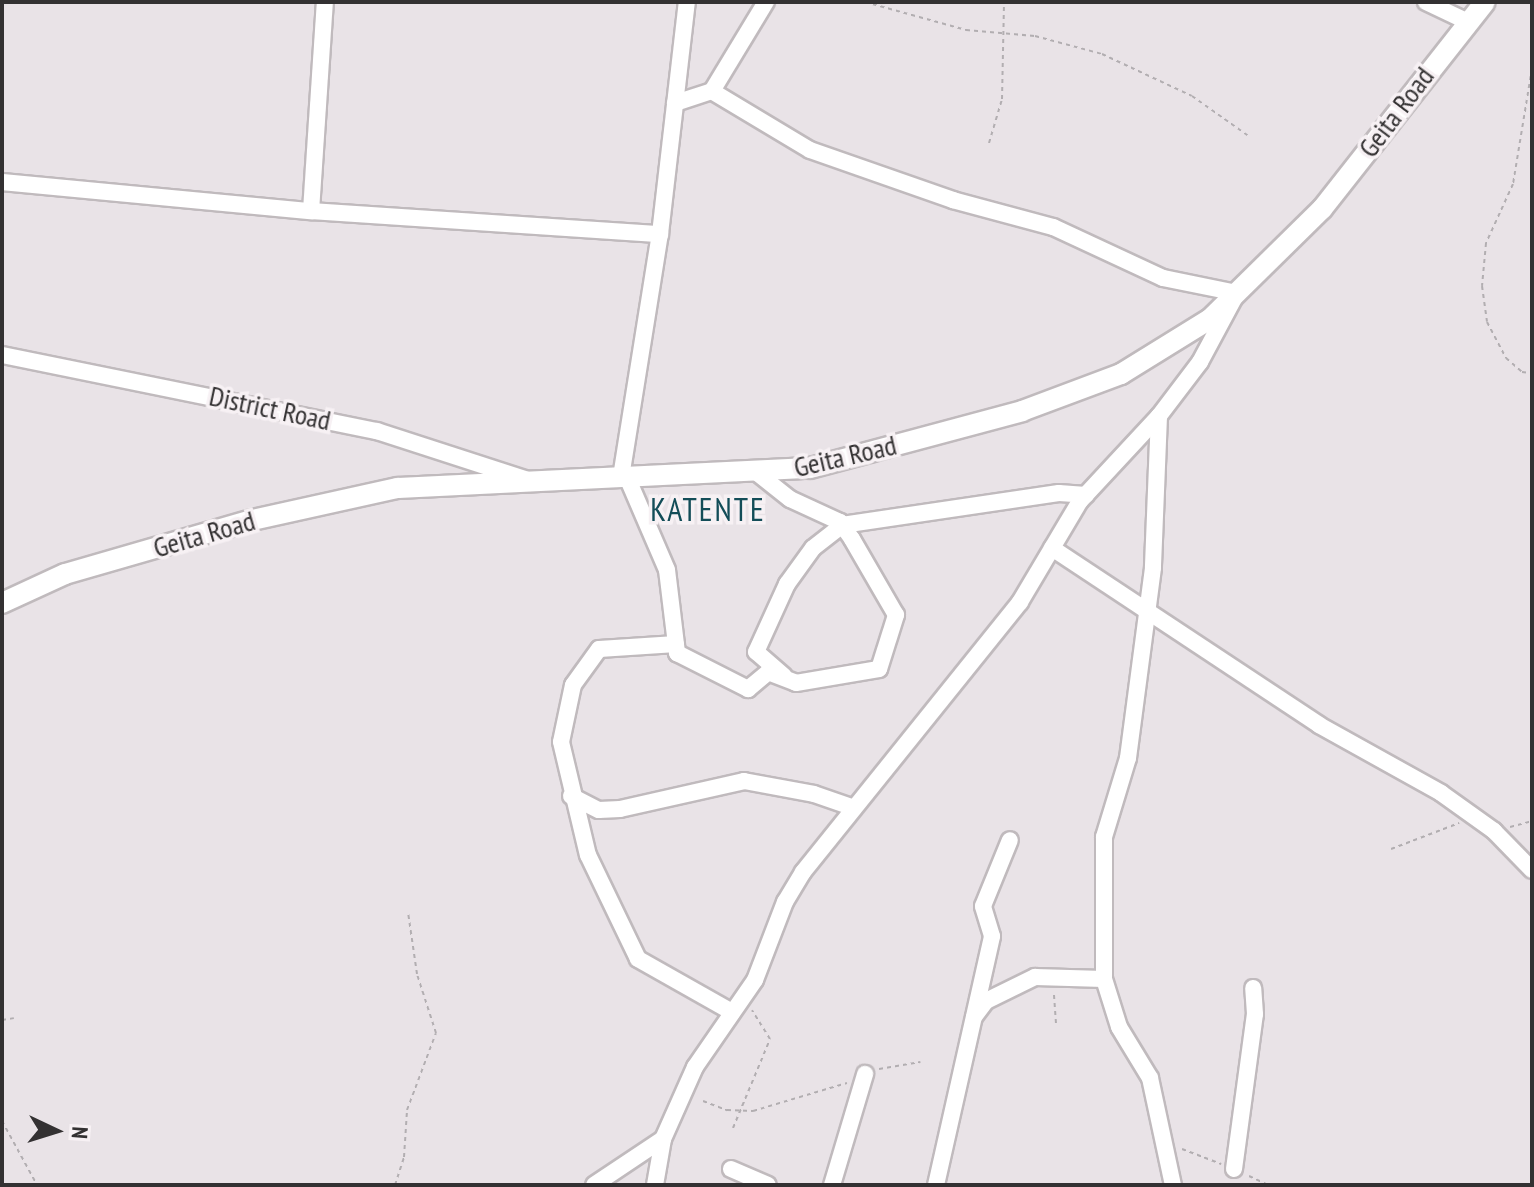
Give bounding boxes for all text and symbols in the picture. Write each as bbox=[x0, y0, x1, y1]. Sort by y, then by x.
street label: Geita Road bbox=[1351, 60, 1441, 164]
street label: District Road bbox=[206, 379, 334, 437]
street label: Geita Road bbox=[791, 428, 899, 484]
district label: KATENTE bbox=[650, 490, 766, 528]
street label: Geita Road bbox=[149, 504, 259, 564]
north arrow bbox=[16, 1091, 96, 1171]
text: N bbox=[66, 1126, 94, 1140]

